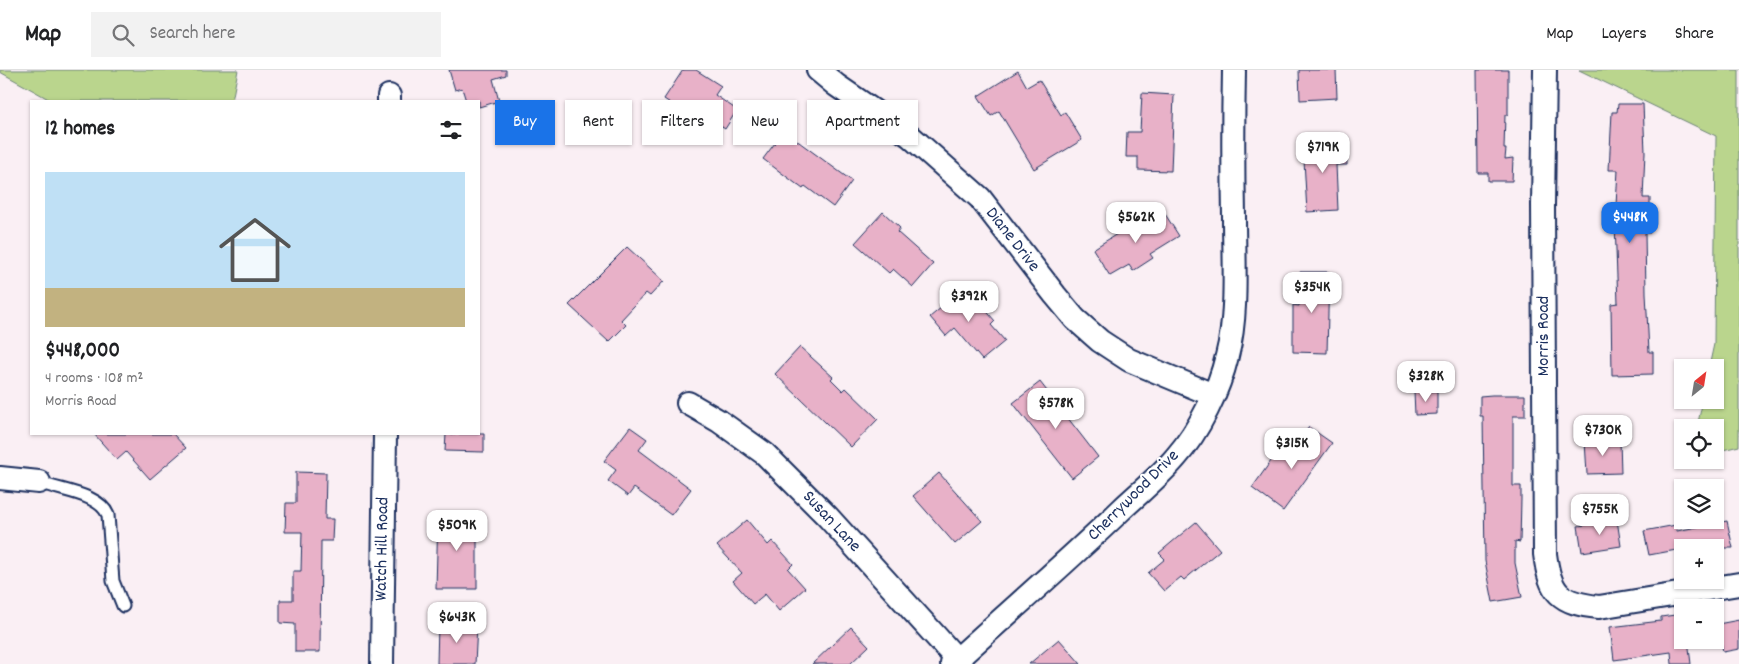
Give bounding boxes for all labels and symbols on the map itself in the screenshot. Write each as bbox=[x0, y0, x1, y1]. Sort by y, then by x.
pin: $719K bbox=[1288, 132, 1358, 174]
street label: Diane Drive bbox=[979, 202, 1045, 278]
pin: $562K bbox=[1101, 202, 1171, 244]
pin: $448K bbox=[1595, 202, 1665, 244]
pin: $354K bbox=[1277, 272, 1347, 314]
pin: $392K bbox=[934, 280, 1004, 323]
street label: Morris Road bbox=[1532, 296, 1557, 376]
north arrow bbox=[1674, 359, 1724, 409]
pin: $328K bbox=[1391, 360, 1461, 403]
pin: $578K bbox=[1021, 388, 1091, 430]
pin: $730K bbox=[1568, 414, 1638, 457]
pin: $315K bbox=[1257, 428, 1327, 470]
street label: Cherrywood Drive bbox=[1083, 444, 1186, 547]
street label: Susan Lane bbox=[796, 486, 866, 558]
pin: $755K bbox=[1565, 494, 1635, 536]
street label: Watch Hill Road bbox=[370, 497, 396, 601]
pin: $509K bbox=[422, 510, 492, 552]
pin: $643K bbox=[422, 602, 492, 644]

